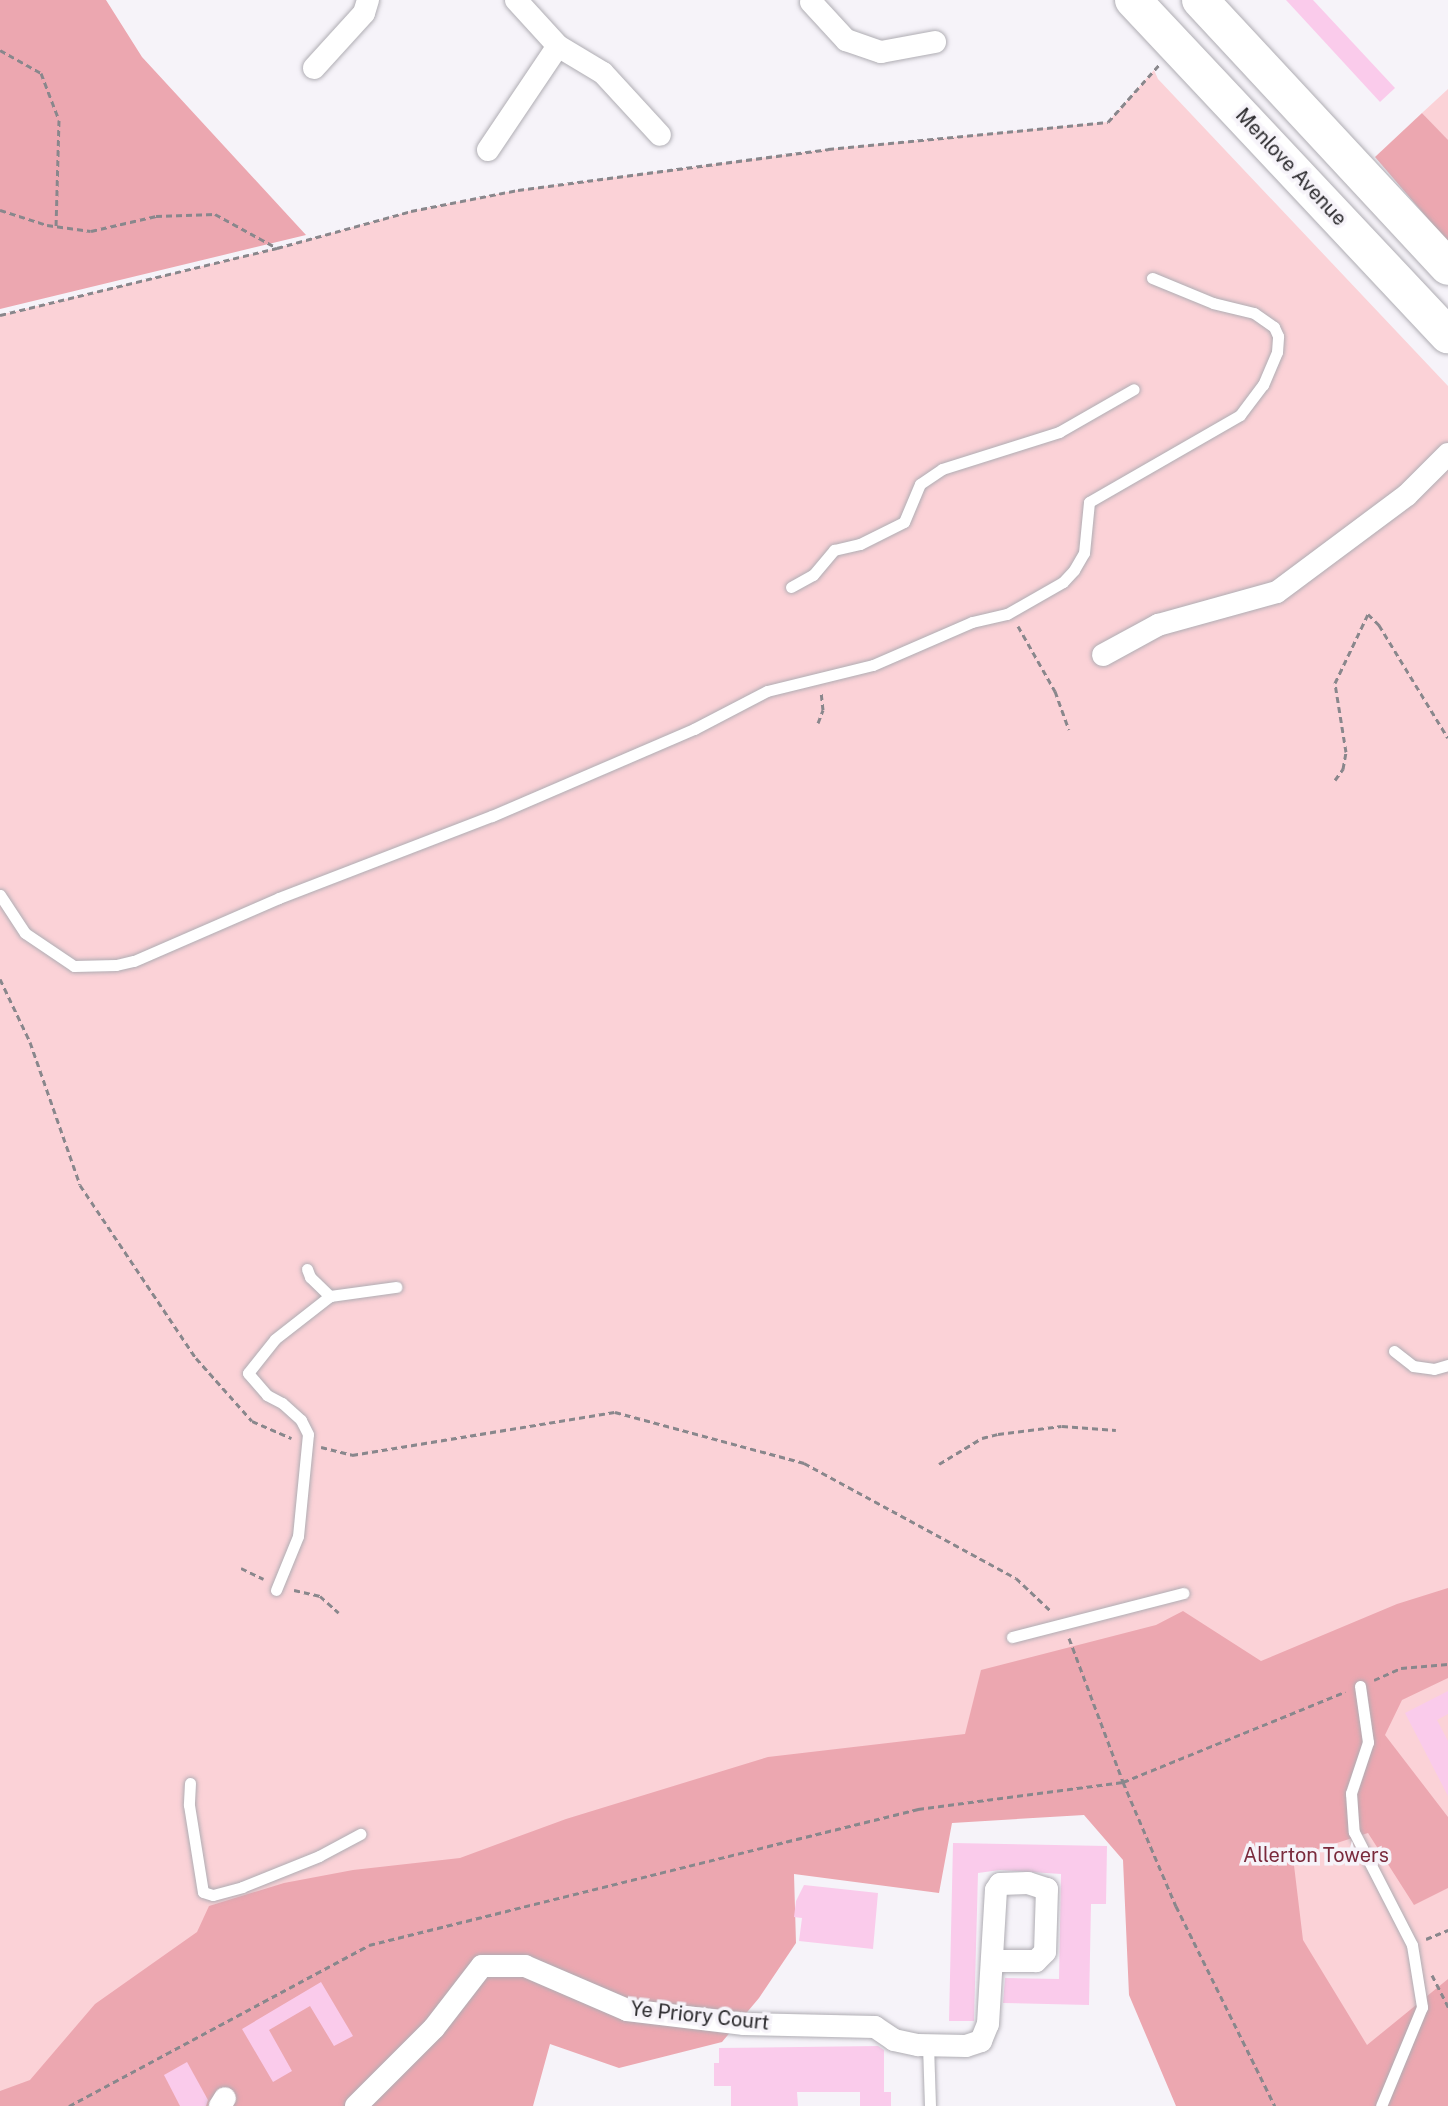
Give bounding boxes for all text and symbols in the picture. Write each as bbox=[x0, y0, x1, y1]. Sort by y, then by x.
street label: Menlove Avenue bbox=[1230, 103, 1352, 231]
park label: Allerton Towers bbox=[1243, 1843, 1389, 1867]
street label: Ye Priory Court bbox=[629, 1997, 771, 2035]

